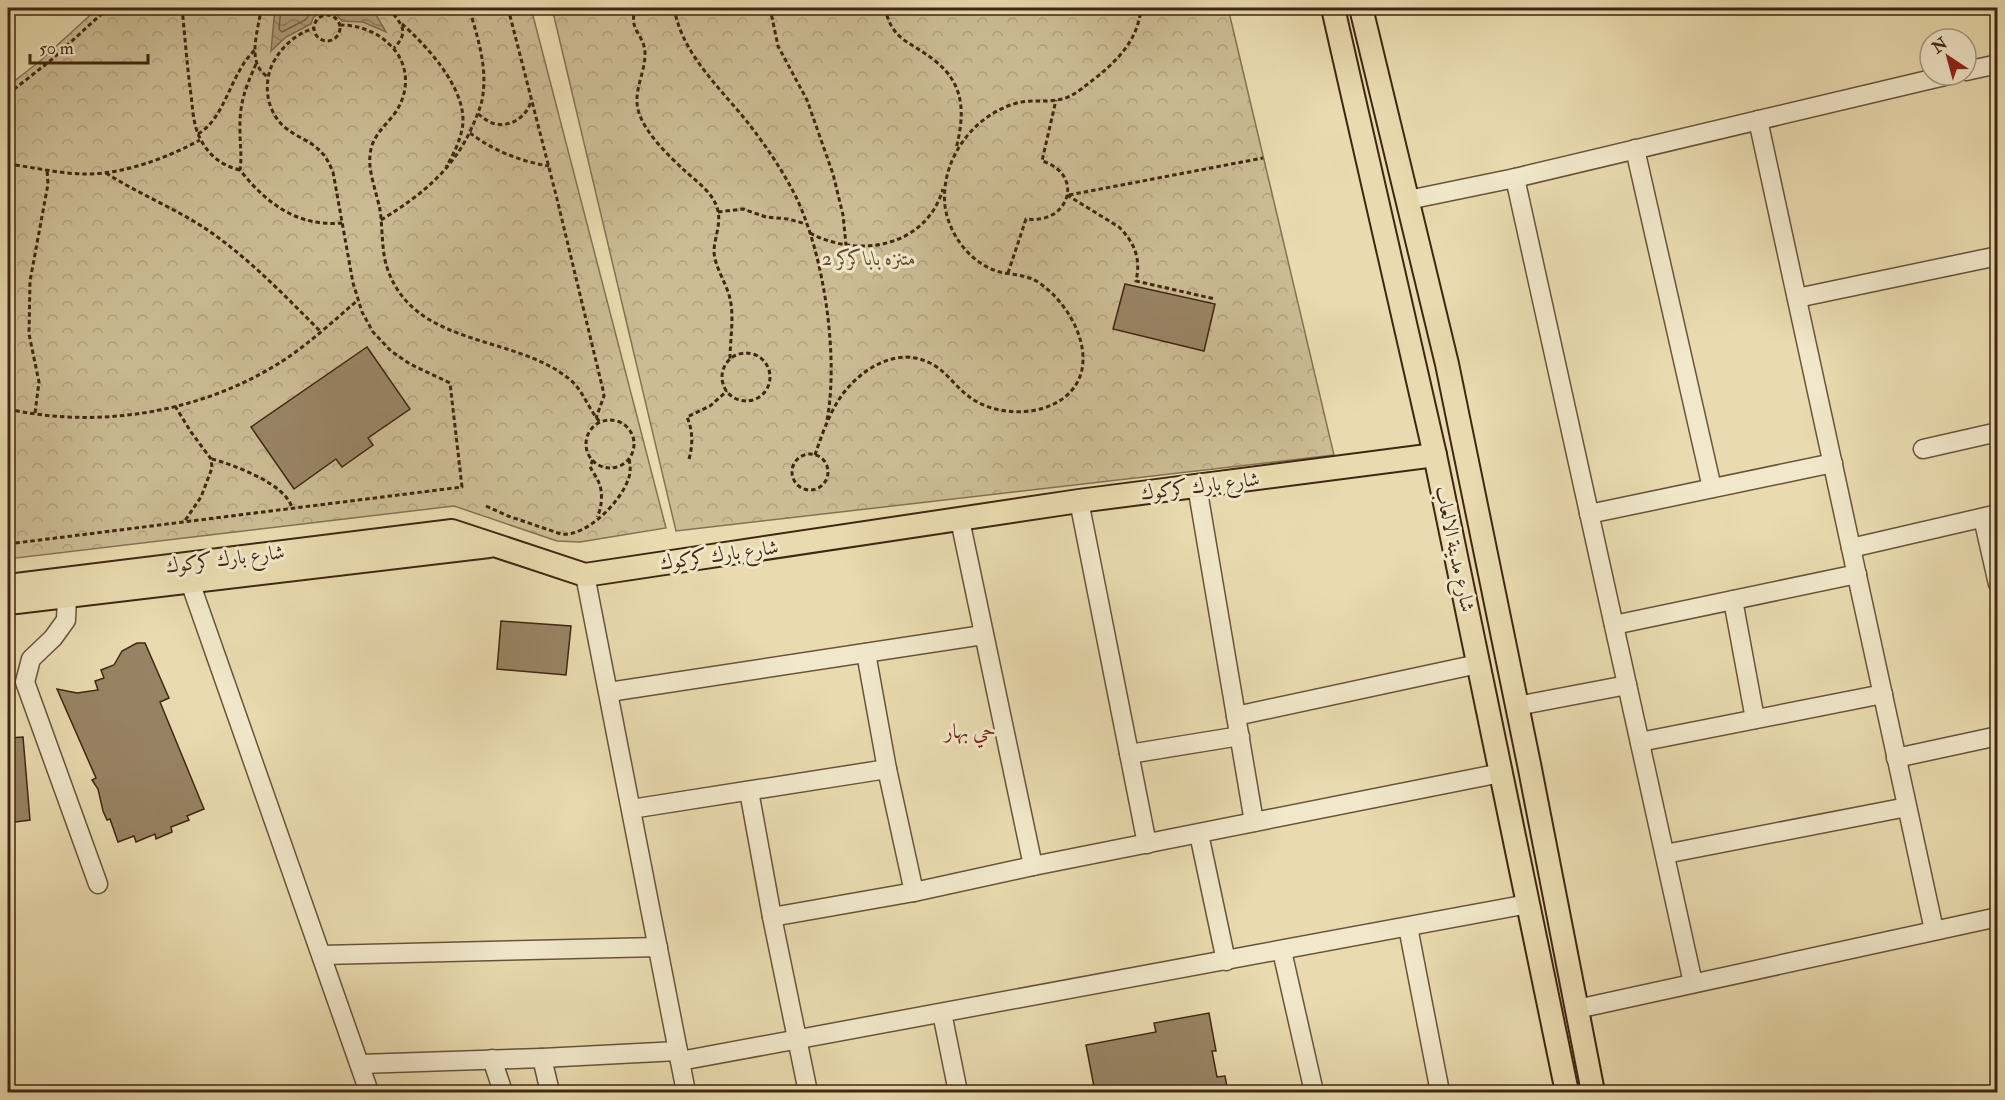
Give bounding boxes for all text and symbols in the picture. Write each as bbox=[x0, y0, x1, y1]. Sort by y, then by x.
scale bar bbox=[30, 27, 148, 65]
north arrow bbox=[1918, 27, 1978, 87]
text: N bbox=[1927, 33, 1952, 59]
text: 50 m bbox=[39, 37, 74, 60]
park label: متنزه باباكركر 2 bbox=[822, 246, 916, 271]
street label: شارع بارك كركوك bbox=[1139, 466, 1262, 511]
street label: شارع مدينة الالعاب bbox=[1425, 484, 1481, 615]
street label: شارع بارك كركوك bbox=[658, 534, 781, 581]
street label: شارع بارك كركوك bbox=[164, 539, 287, 584]
district label: حي بهار bbox=[942, 718, 996, 748]

